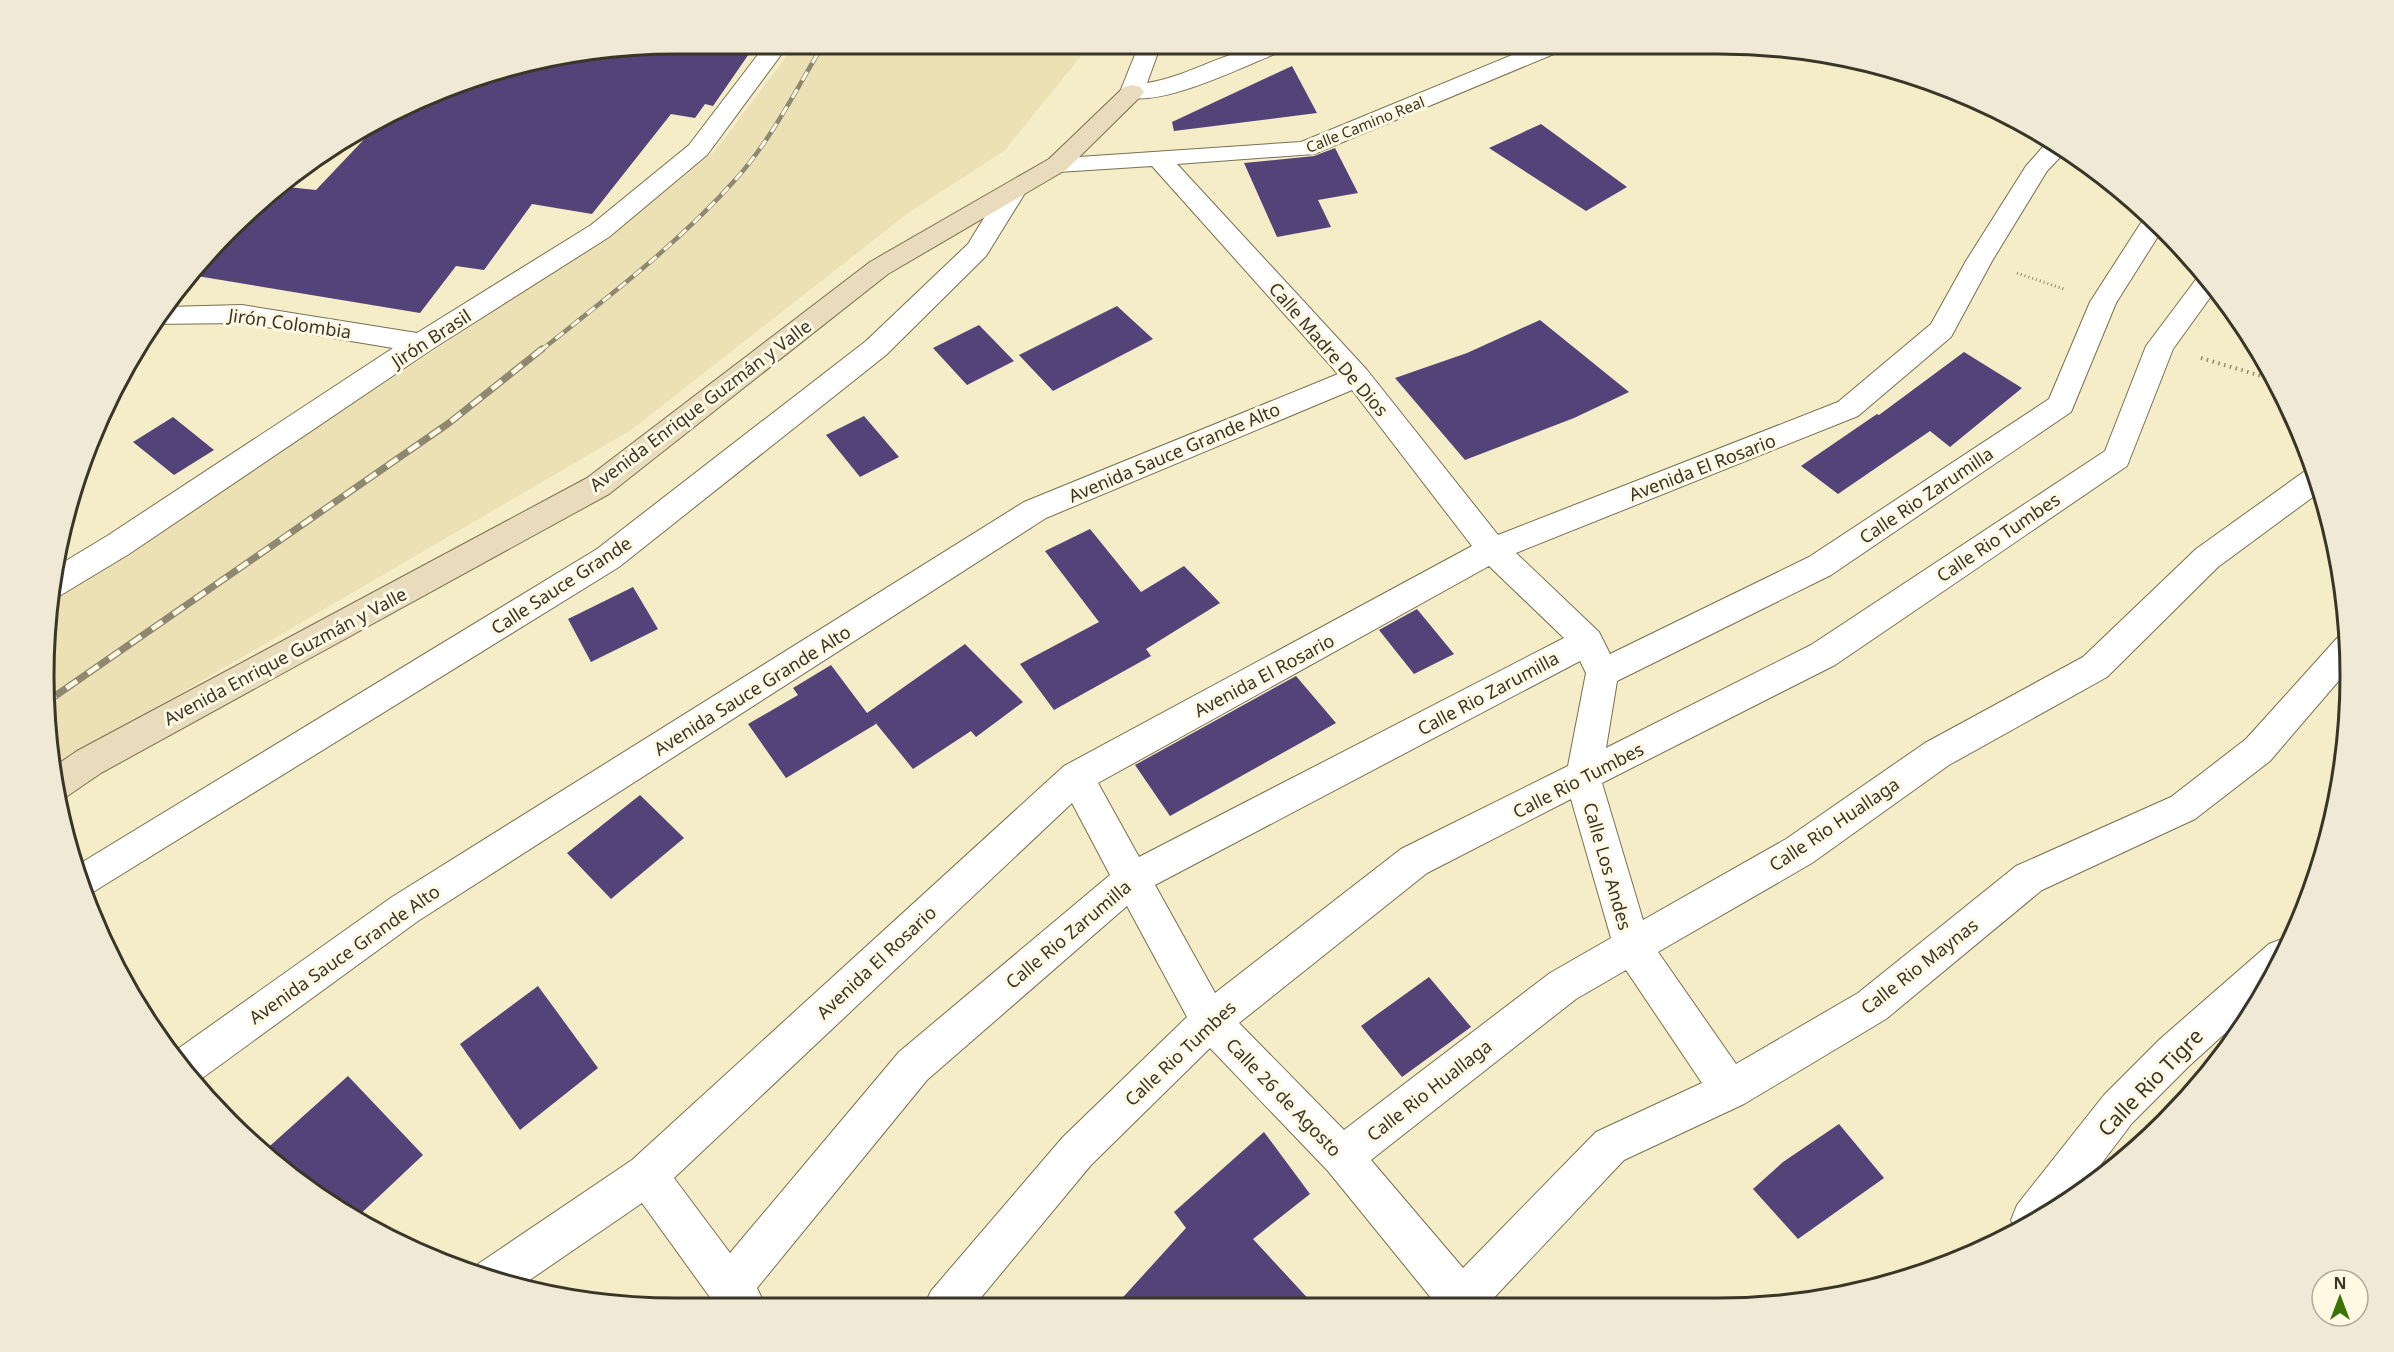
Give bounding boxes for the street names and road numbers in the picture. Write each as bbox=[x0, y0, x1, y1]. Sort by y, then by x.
street label: Calle Camino Real bbox=[1303, 91, 1427, 157]
street label: Calle Madre De Dios bbox=[1264, 277, 1394, 421]
street label: Jirón Colombia bbox=[225, 302, 353, 343]
street label: Jirón Brasil bbox=[385, 303, 475, 374]
street label: Avenida Enrique Guzmán y Valle bbox=[584, 314, 816, 496]
street label: Avenida Sauce Grande Alto bbox=[1064, 396, 1284, 508]
street label: Avenida El Rosario bbox=[1625, 428, 1779, 506]
street label: Calle Rio Zarumilla bbox=[1854, 441, 1998, 549]
street label: Calle Rio Tumbes bbox=[1932, 487, 2064, 587]
street label: Calle Sauce Grande bbox=[486, 531, 636, 639]
street label: Avenida Enrique Guzmán y Valle bbox=[159, 582, 411, 730]
street label: Avenida Sauce Grande Alto bbox=[649, 619, 855, 761]
street label: Avenida El Rosario bbox=[1190, 628, 1338, 722]
street label: Calle Rio Zarumilla bbox=[1413, 646, 1563, 740]
street label: Calle Rio Tumbes bbox=[1508, 737, 1648, 823]
street label: Calle Rio Huallaga bbox=[1764, 772, 1904, 876]
street label: Calle Los Andes bbox=[1578, 799, 1638, 933]
street label: Calle Rio Zarumilla bbox=[1000, 874, 1136, 994]
street label: Avenida Sauce Grande Alto bbox=[244, 879, 444, 1029]
street label: Avenida El Rosario bbox=[811, 900, 941, 1024]
street label: Calle Rio Maynas bbox=[1855, 913, 1983, 1019]
street label: Calle Rio Tumbes bbox=[1119, 995, 1241, 1111]
street label: Calle Rio Tigre bbox=[2091, 1022, 2209, 1142]
street label: Calle 26 de Agosto bbox=[1221, 1032, 1347, 1162]
street label: Calle Rio Huallaga bbox=[1362, 1034, 1496, 1146]

